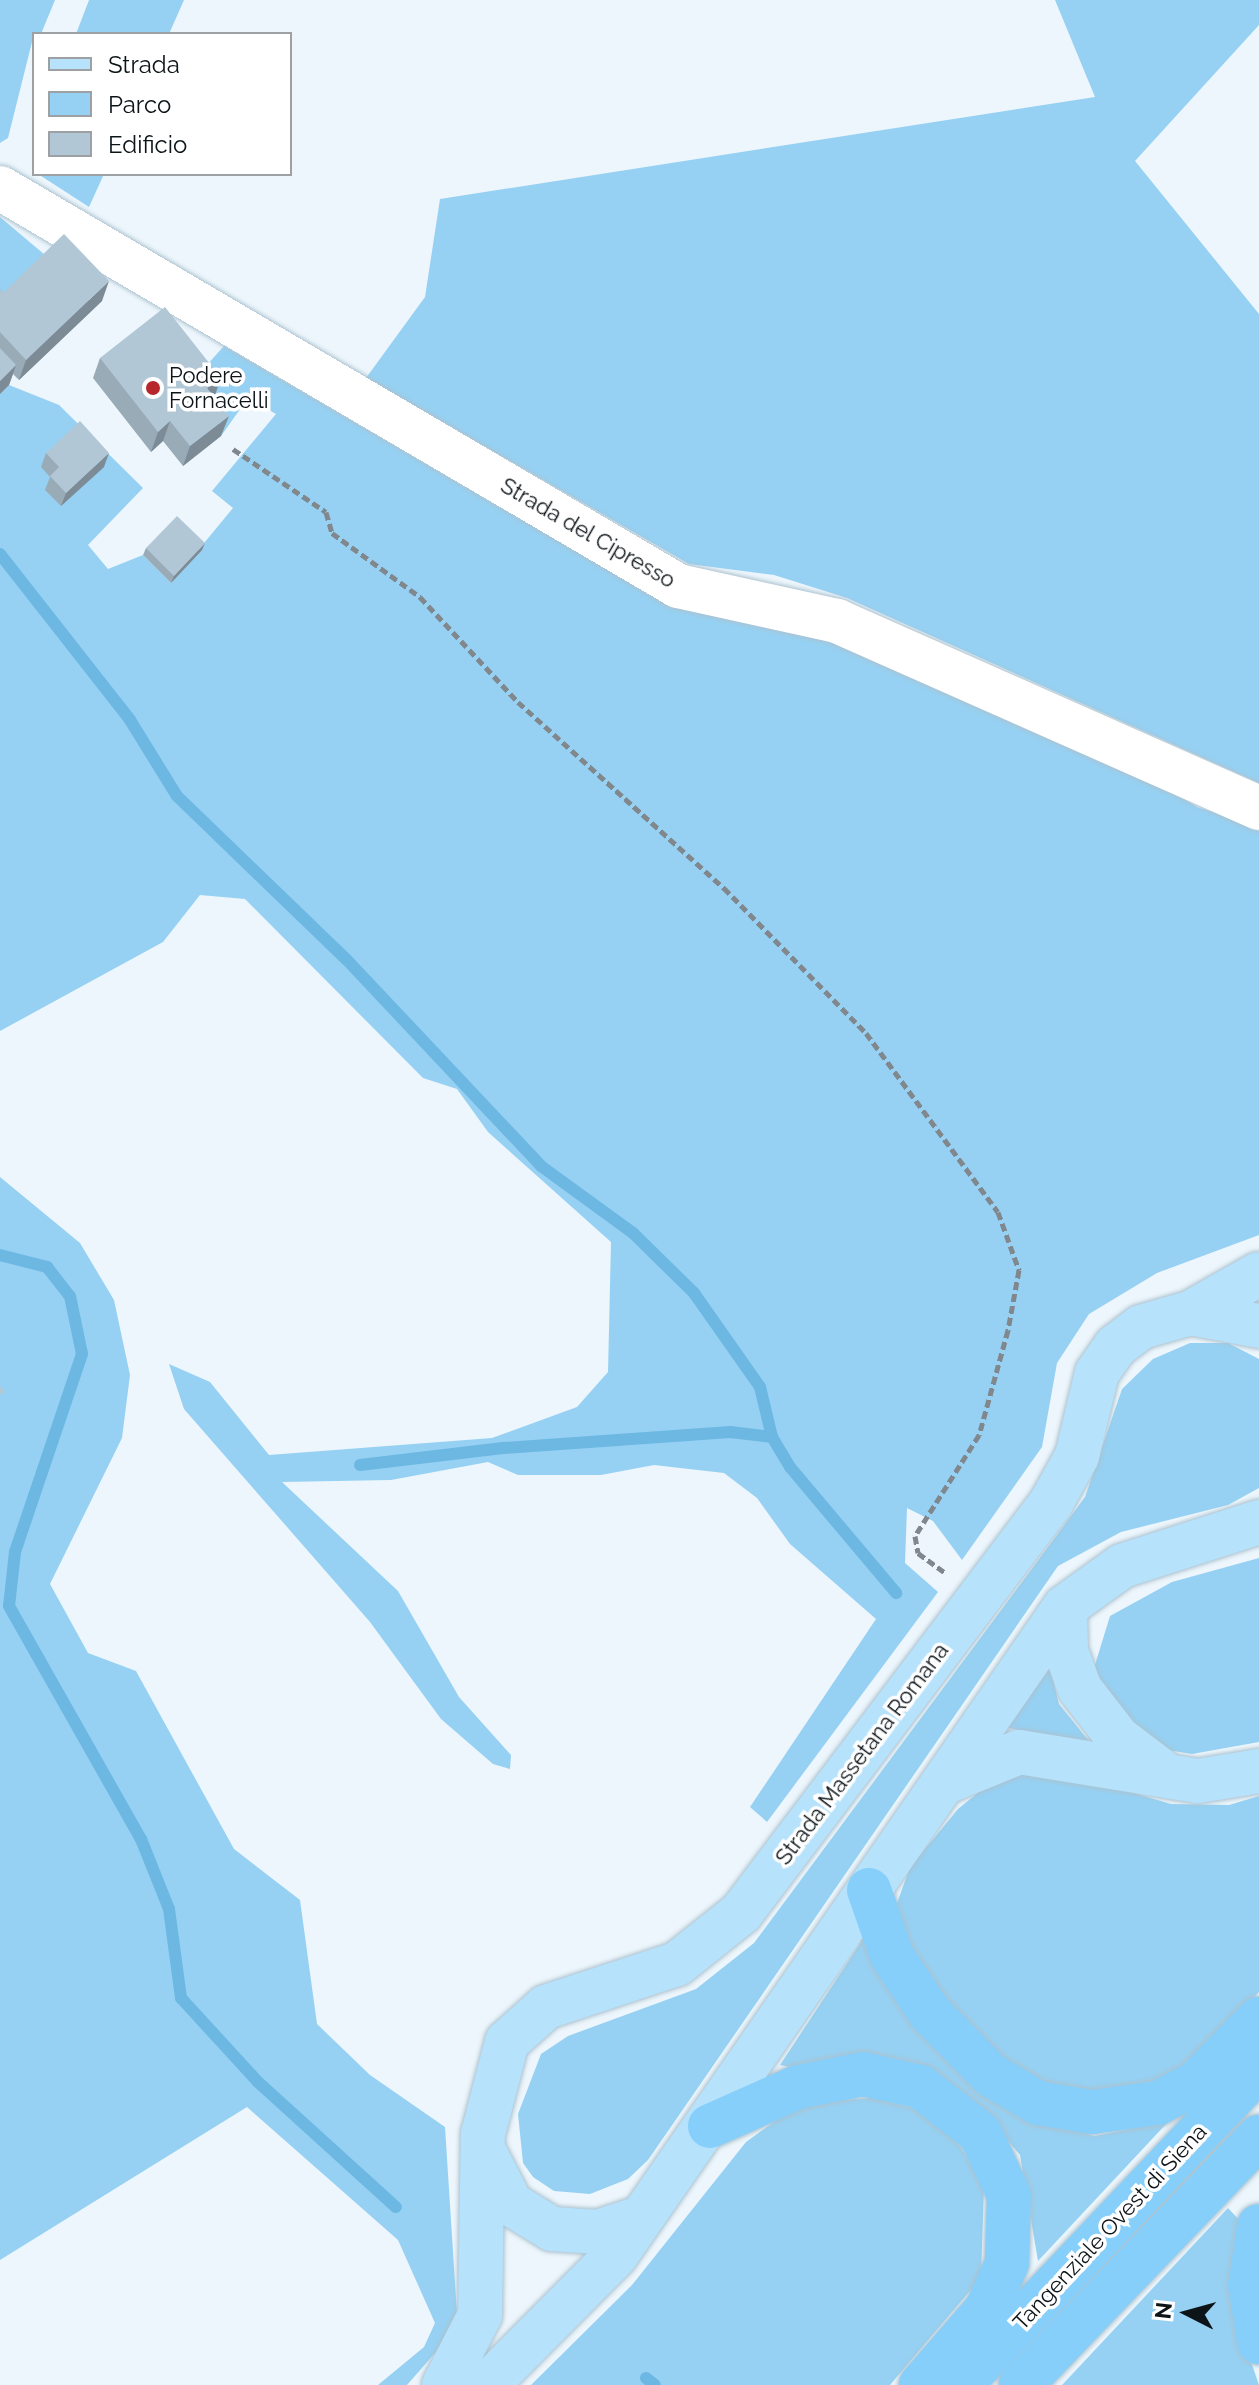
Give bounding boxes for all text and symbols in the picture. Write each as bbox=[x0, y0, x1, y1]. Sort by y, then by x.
legend bbox=[32, 32, 292, 176]
text: Strada bbox=[108, 50, 180, 79]
text: Parco bbox=[108, 90, 171, 119]
text: Edificio bbox=[108, 130, 187, 159]
place label: Podere Fornacelli bbox=[169, 362, 269, 414]
marker: Podere Fornacelli bbox=[144, 379, 162, 397]
street label: Strada del Cipresso bbox=[496, 472, 680, 594]
street label: Strada Massetana Romana bbox=[770, 1638, 954, 1870]
street label: Tangenziale Ovest di Siena bbox=[1008, 2119, 1212, 2335]
north arrow bbox=[1147, 2273, 1227, 2353]
text: N bbox=[1149, 2301, 1177, 2320]

